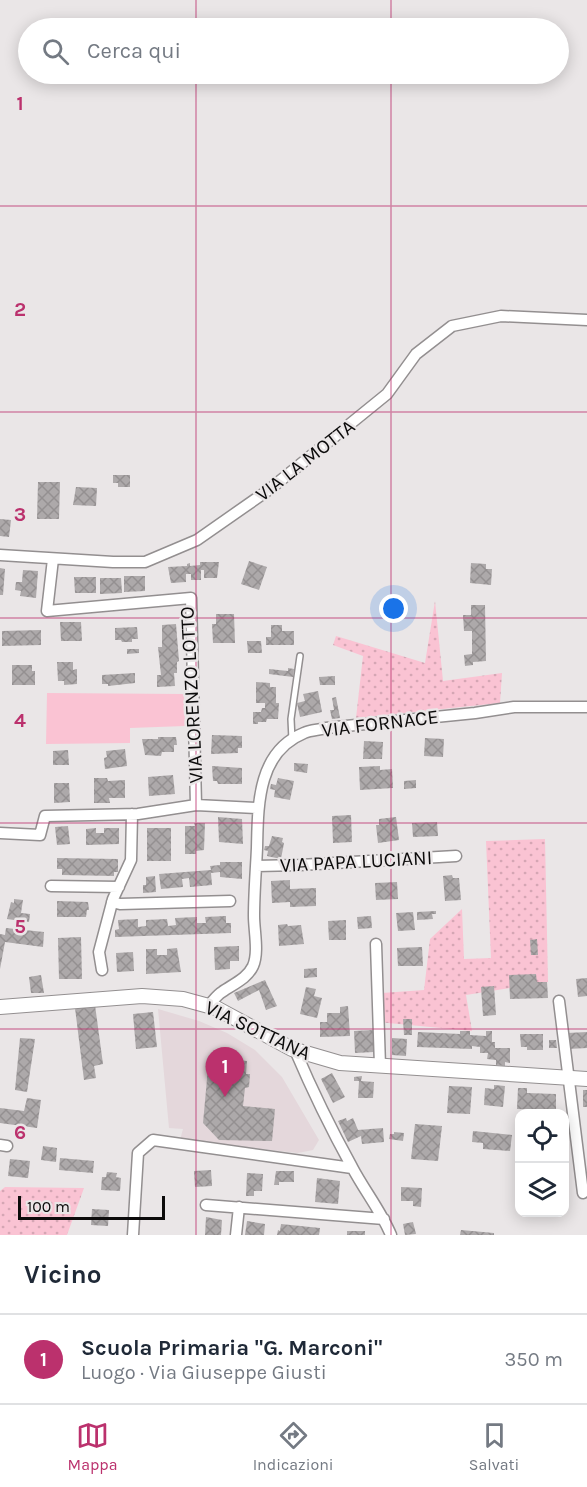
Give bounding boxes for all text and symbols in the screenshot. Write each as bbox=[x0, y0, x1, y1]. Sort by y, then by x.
search box bbox=[18, 18, 569, 84]
icon: search bbox=[39, 35, 72, 68]
text: Cerca qui bbox=[87, 38, 181, 64]
text: 1 bbox=[16, 92, 24, 115]
text: 2 bbox=[14, 298, 26, 321]
street label: VIA LA MOTTA bbox=[251, 415, 359, 506]
text: 3 bbox=[14, 503, 26, 526]
your location bbox=[379, 594, 408, 623]
street label: VIA LORENZO LOTTO bbox=[175, 606, 208, 784]
street label: VIA FORNACE bbox=[320, 705, 440, 742]
text: 4 bbox=[14, 709, 26, 732]
street label: VIA PAPA LUCIANI bbox=[279, 846, 433, 877]
text: 5 bbox=[14, 915, 26, 938]
street label: VIA SOTTANA bbox=[201, 996, 314, 1065]
pin: 1 bbox=[206, 1048, 244, 1097]
map controls bbox=[515, 1109, 569, 1217]
button: locate bbox=[515, 1109, 569, 1163]
text: 6 bbox=[14, 1121, 26, 1144]
button: layers bbox=[515, 1163, 569, 1217]
scale bar bbox=[18, 1193, 165, 1220]
text: 100 m bbox=[27, 1197, 70, 1216]
text: Vicino bbox=[24, 1259, 101, 1290]
text: Scuola Primaria "G. Marconi" bbox=[81, 1335, 383, 1361]
text: 1 bbox=[40, 1348, 47, 1371]
text: 350 m bbox=[505, 1348, 563, 1371]
text: Luogo · Via Giuseppe Giusti bbox=[81, 1361, 327, 1384]
tab: Mappa bbox=[68, 1419, 117, 1474]
tab: Indicazioni bbox=[253, 1419, 334, 1474]
tab: Salvati bbox=[469, 1419, 519, 1474]

